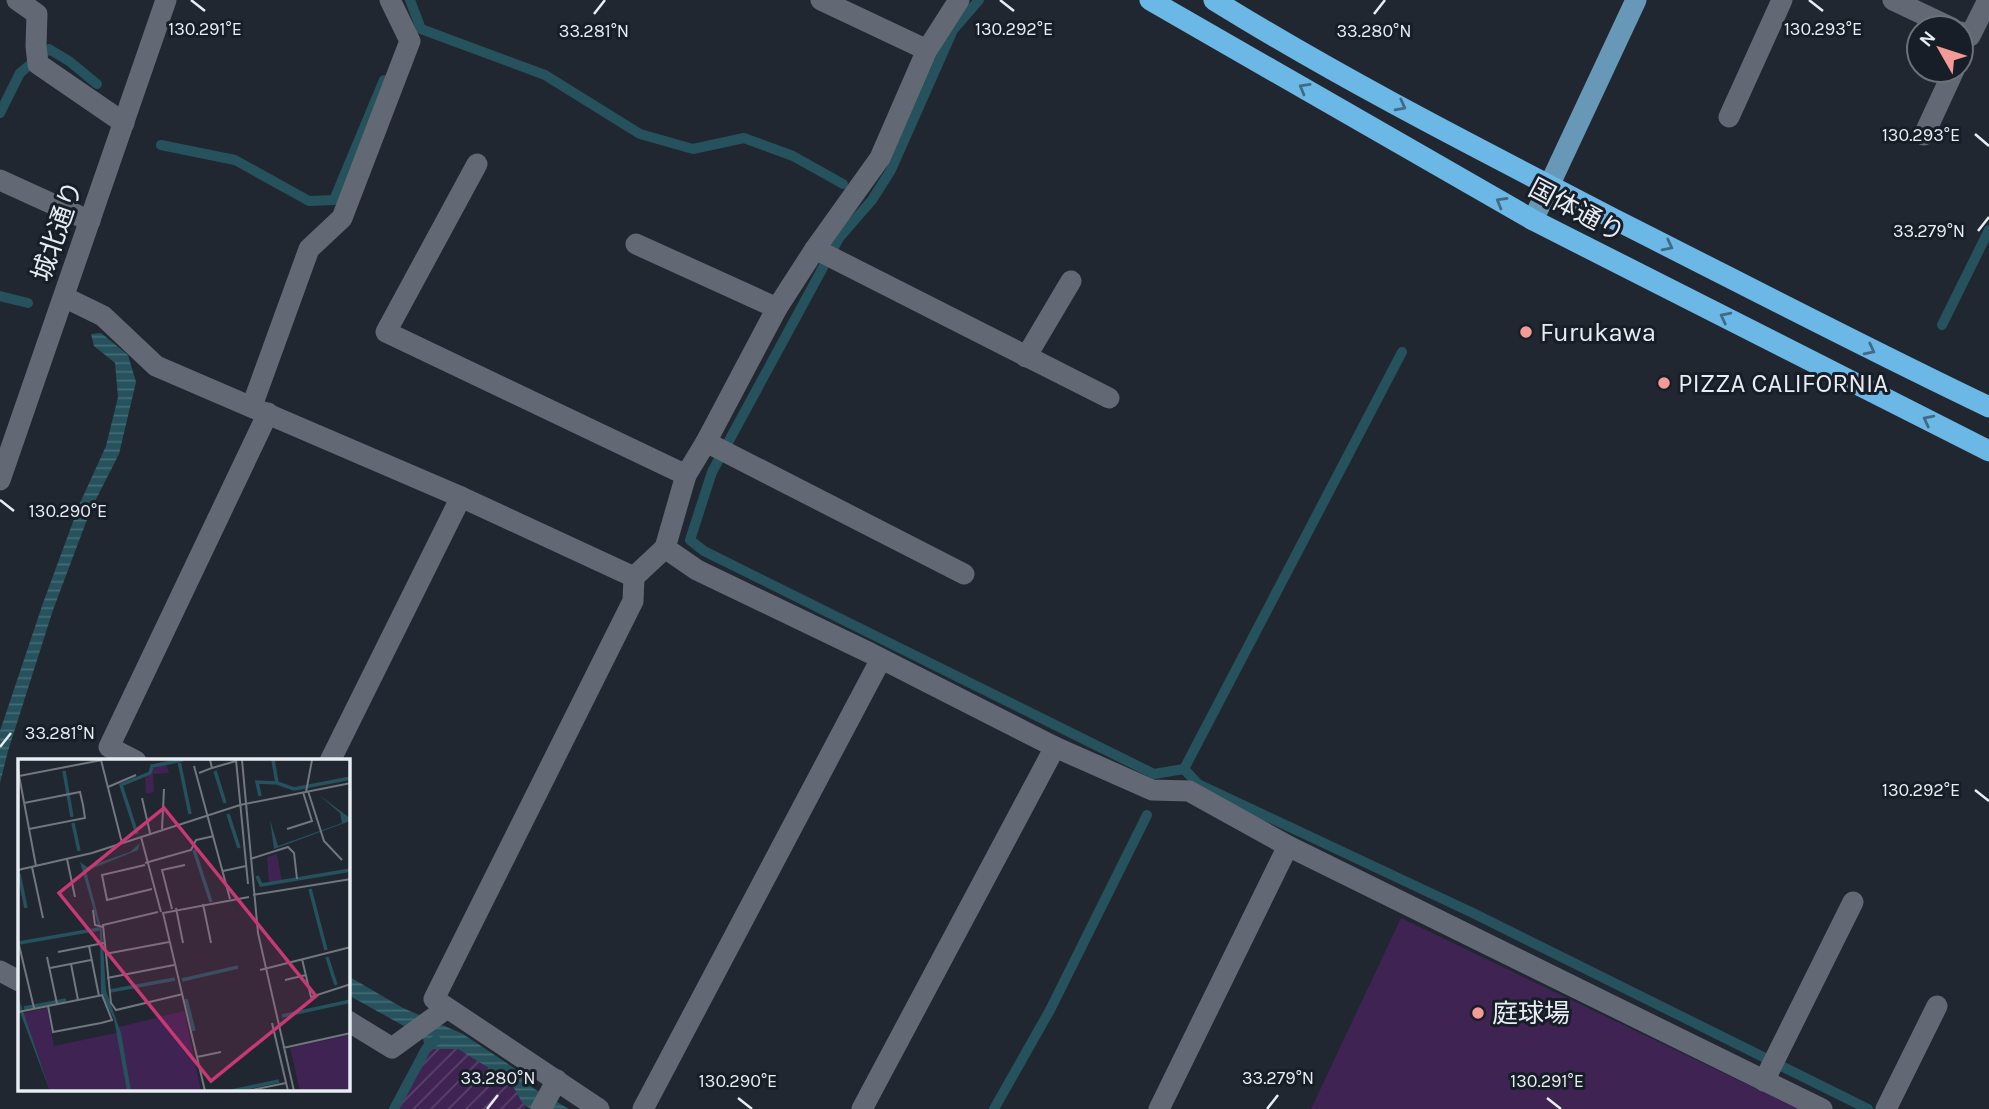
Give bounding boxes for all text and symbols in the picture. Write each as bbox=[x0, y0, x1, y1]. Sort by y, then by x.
north arrow bbox=[1905, 14, 1975, 84]
text: 130.291°E bbox=[168, 18, 242, 40]
text: 130.292°E bbox=[975, 18, 1053, 40]
text: 130.293°E bbox=[1784, 18, 1862, 40]
text: 33.281°N bbox=[559, 20, 629, 42]
text: 33.280°N bbox=[1336, 20, 1412, 42]
text: N bbox=[1915, 27, 1940, 51]
one-way arrow bbox=[1299, 84, 1312, 97]
one-way arrow bbox=[1394, 98, 1406, 111]
text: 130.293°E bbox=[1882, 124, 1960, 146]
street label: 国体通り bbox=[1524, 172, 1630, 249]
street label: 城北通り bbox=[26, 177, 89, 285]
one-way arrow bbox=[1496, 197, 1509, 210]
text: 33.279°N bbox=[1893, 220, 1965, 242]
one-way arrow bbox=[1661, 238, 1673, 251]
one-way arrow bbox=[1720, 312, 1732, 326]
place label: Furukawa bbox=[1540, 317, 1656, 348]
marker: Furukawa bbox=[1518, 324, 1534, 340]
one-way arrow bbox=[1863, 341, 1875, 355]
place label: PIZZA CALIFORNIA bbox=[1678, 368, 1888, 399]
marker: PIZZA CALIFORNIA bbox=[1656, 375, 1672, 391]
one-way arrow bbox=[1923, 415, 1935, 429]
text: 130.290°E bbox=[29, 500, 107, 522]
text: 33.281°N bbox=[25, 722, 95, 744]
inset map bbox=[18, 759, 350, 1092]
text: 130.292°E bbox=[1882, 779, 1960, 801]
place label: 庭球場 bbox=[1492, 998, 1570, 1029]
marker: 庭球場 bbox=[1470, 1005, 1486, 1021]
text: 33.280°N bbox=[460, 1067, 536, 1089]
text: 33.279°N bbox=[1242, 1067, 1314, 1089]
text: 130.290°E bbox=[699, 1070, 777, 1092]
text: 130.291°E bbox=[1510, 1070, 1584, 1092]

